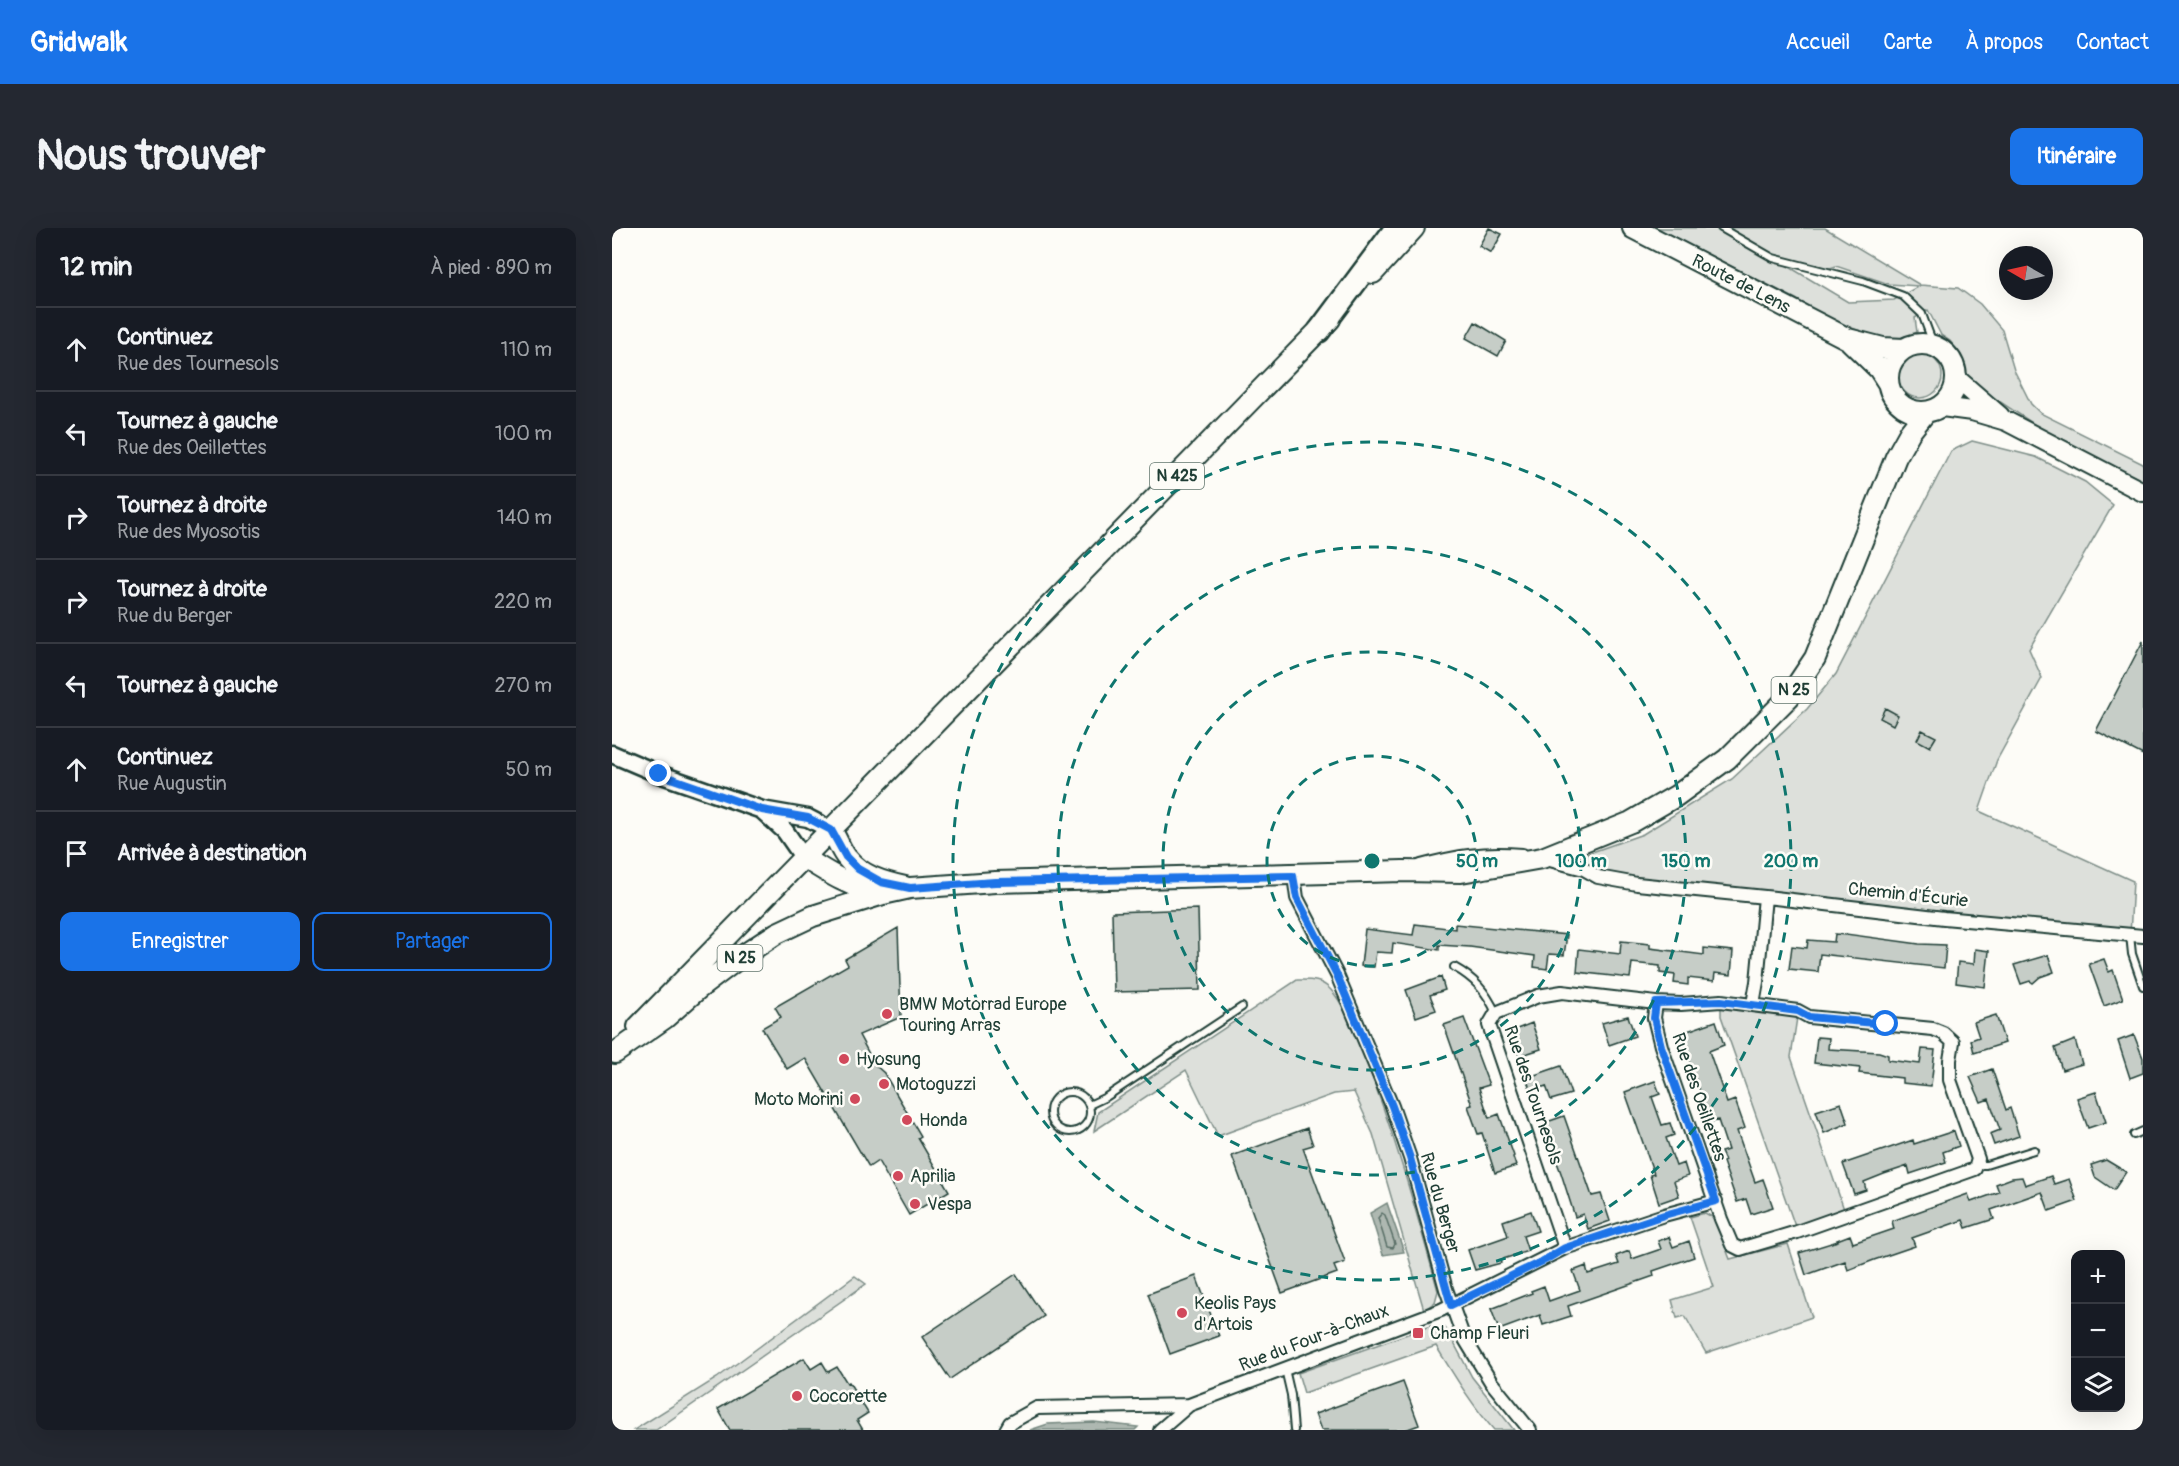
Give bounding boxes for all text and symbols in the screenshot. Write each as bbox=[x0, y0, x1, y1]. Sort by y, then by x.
text: Gridwalk bbox=[30, 25, 128, 60]
text: Accueil bbox=[1786, 29, 1850, 56]
text: Carte bbox=[1883, 29, 1932, 56]
text: À propos bbox=[1965, 29, 2043, 56]
text: Contact bbox=[2076, 29, 2149, 56]
button: Itinéraire bbox=[2010, 128, 2143, 185]
text: Nous trouver bbox=[36, 130, 265, 182]
north arrow bbox=[1999, 246, 2053, 300]
street label: Route de Lens bbox=[1688, 249, 1794, 319]
text: 12 min bbox=[60, 251, 133, 283]
text: À pied · 890 m bbox=[430, 255, 552, 280]
text: Continuez bbox=[117, 323, 213, 351]
icon: ahead bbox=[60, 333, 93, 366]
text: 110 m bbox=[501, 337, 552, 362]
text: Rue des Tournesols bbox=[117, 351, 279, 376]
text: Tournez à gauche bbox=[117, 407, 278, 435]
icon: left bbox=[60, 417, 93, 450]
text: 100 m bbox=[495, 421, 552, 446]
text: Rue des Oeillettes bbox=[117, 435, 266, 460]
road number: N 425 bbox=[1150, 463, 1204, 489]
text: Tournez à droite bbox=[117, 491, 267, 519]
icon: right bbox=[60, 501, 93, 534]
text: 140 m bbox=[497, 505, 552, 530]
text: Rue des Myosotis bbox=[117, 519, 260, 544]
text: Tournez à droite bbox=[117, 575, 267, 603]
icon: right bbox=[60, 585, 93, 618]
text: 220 m bbox=[494, 589, 552, 614]
text: Rue du Berger bbox=[117, 603, 232, 628]
icon: left bbox=[60, 669, 93, 702]
text: Tournez à gauche bbox=[117, 671, 278, 699]
text: 270 m bbox=[494, 673, 552, 698]
road number: N 25 bbox=[1772, 677, 1816, 703]
text: Continuez bbox=[117, 743, 213, 771]
icon: ahead bbox=[60, 753, 93, 786]
text: 50 m bbox=[505, 757, 552, 782]
route end bbox=[645, 760, 671, 786]
text: Rue Augustin bbox=[117, 771, 227, 796]
icon: arrive bbox=[60, 837, 93, 870]
text: Arrivée à destination bbox=[117, 839, 307, 867]
text: 50 m bbox=[1456, 850, 1498, 873]
text: 100 m bbox=[1555, 850, 1607, 873]
text: 150 m bbox=[1662, 850, 1711, 873]
text: 200 m bbox=[1764, 850, 1818, 873]
centre of rings bbox=[1362, 851, 1382, 871]
street label: Chemin d'Écurie bbox=[1847, 877, 1969, 913]
button: Enregistrer bbox=[60, 912, 300, 971]
button: Partager bbox=[312, 912, 552, 971]
road number: N 25 bbox=[718, 945, 762, 971]
place label: BMW Motorrad Europe Touring Arras bbox=[899, 993, 1067, 1037]
marker: BMW Motorrad Europe Touring Arras bbox=[880, 1007, 894, 1021]
route start bbox=[1872, 1010, 1898, 1036]
street label: Rue des Tournesols bbox=[1498, 1022, 1568, 1168]
street label: Rue des Oeillettes bbox=[1666, 1030, 1732, 1164]
place label: Hyosung bbox=[856, 1048, 921, 1071]
marker: Hyosung bbox=[837, 1052, 851, 1066]
place label: Motoguzzi bbox=[896, 1073, 976, 1096]
marker: Motoguzzi bbox=[877, 1077, 891, 1091]
place label: Moto Morini bbox=[754, 1088, 843, 1111]
marker: Moto Morini bbox=[848, 1092, 862, 1106]
place label: Honda bbox=[919, 1109, 967, 1132]
marker: Honda bbox=[900, 1113, 914, 1127]
street label: Rue du Berger bbox=[1415, 1150, 1466, 1257]
place label: Aprilia bbox=[910, 1165, 956, 1188]
marker: Aprilia bbox=[891, 1169, 905, 1183]
place label: Vespa bbox=[927, 1193, 972, 1216]
marker: Vespa bbox=[908, 1197, 922, 1211]
map controls bbox=[2071, 1250, 2125, 1412]
button: + bbox=[2071, 1250, 2125, 1304]
place label: Keolis Pays d'Artois bbox=[1194, 1292, 1276, 1336]
street label: Rue du Four-à-Chaux bbox=[1236, 1299, 1392, 1377]
button: − bbox=[2071, 1304, 2125, 1358]
marker: Keolis Pays d'Artois bbox=[1175, 1306, 1189, 1320]
place label: Champ Fleuri bbox=[1430, 1322, 1529, 1345]
marker: Champ Fleuri bbox=[1411, 1326, 1425, 1340]
button: layers bbox=[2071, 1358, 2125, 1412]
place label: Cocorette bbox=[809, 1385, 887, 1408]
marker: Cocorette bbox=[790, 1389, 804, 1403]

